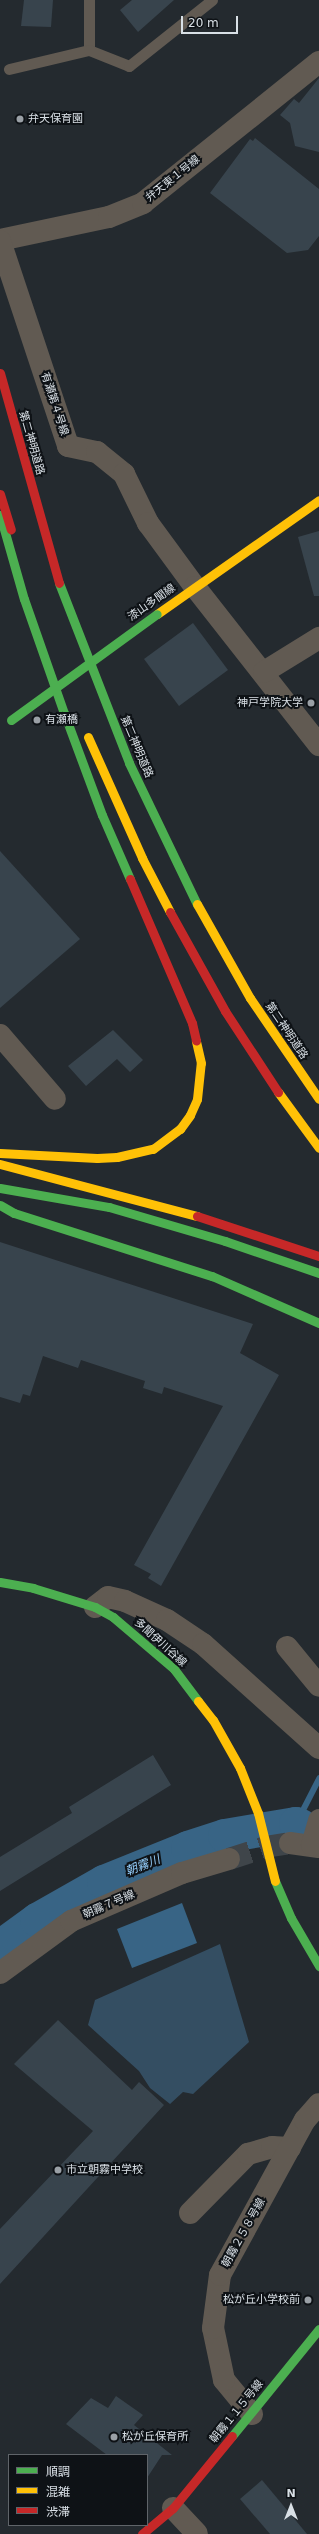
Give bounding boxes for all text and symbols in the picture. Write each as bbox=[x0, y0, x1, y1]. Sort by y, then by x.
scale bar bbox=[183, 8, 240, 34]
text: 20 m bbox=[188, 16, 219, 30]
place label: 弁天保育園 bbox=[28, 112, 83, 126]
marker: 弁天保育園 bbox=[15, 114, 25, 124]
street label: 弁天東１号線 bbox=[143, 153, 203, 205]
street label: 有瀬第４号線 bbox=[38, 371, 70, 437]
street label: 第二神明道路 bbox=[16, 409, 46, 477]
street label: 漆山多聞線 bbox=[126, 582, 178, 624]
place label: 神戸学院大学 bbox=[237, 696, 303, 710]
marker: 神戸学院大学 bbox=[306, 698, 316, 708]
place label: 有瀬橋 bbox=[45, 713, 78, 727]
street label: 第二神明道路 bbox=[117, 714, 155, 780]
marker: 有瀬橋 bbox=[32, 715, 42, 725]
street label: 第二神明道路 bbox=[262, 1000, 310, 1062]
street label: 多聞伊川谷線 bbox=[131, 1616, 189, 1670]
water label: 朝霧川 bbox=[124, 1853, 162, 1879]
street label: 朝霧７号線 bbox=[81, 1888, 137, 1922]
place label: 市立朝霧中学校 bbox=[66, 2163, 143, 2177]
marker: 市立朝霧中学校 bbox=[53, 2165, 63, 2175]
street label: 朝霧２５８号線 bbox=[220, 2196, 268, 2270]
place label: 松が丘小学校前 bbox=[223, 2293, 300, 2307]
marker: 松が丘小学校前 bbox=[303, 2295, 313, 2305]
street label: 朝霧１１５号線 bbox=[208, 2378, 266, 2446]
place label: 松が丘保育所 bbox=[122, 2430, 188, 2444]
marker: 松が丘保育所 bbox=[109, 2432, 119, 2442]
legend bbox=[8, 2454, 148, 2526]
text: 順調 bbox=[46, 2465, 70, 2479]
text: 混雑 bbox=[46, 2485, 70, 2499]
north arrow bbox=[271, 2486, 311, 2526]
text: N bbox=[286, 2487, 296, 2500]
text: 渋滞 bbox=[46, 2505, 70, 2519]

